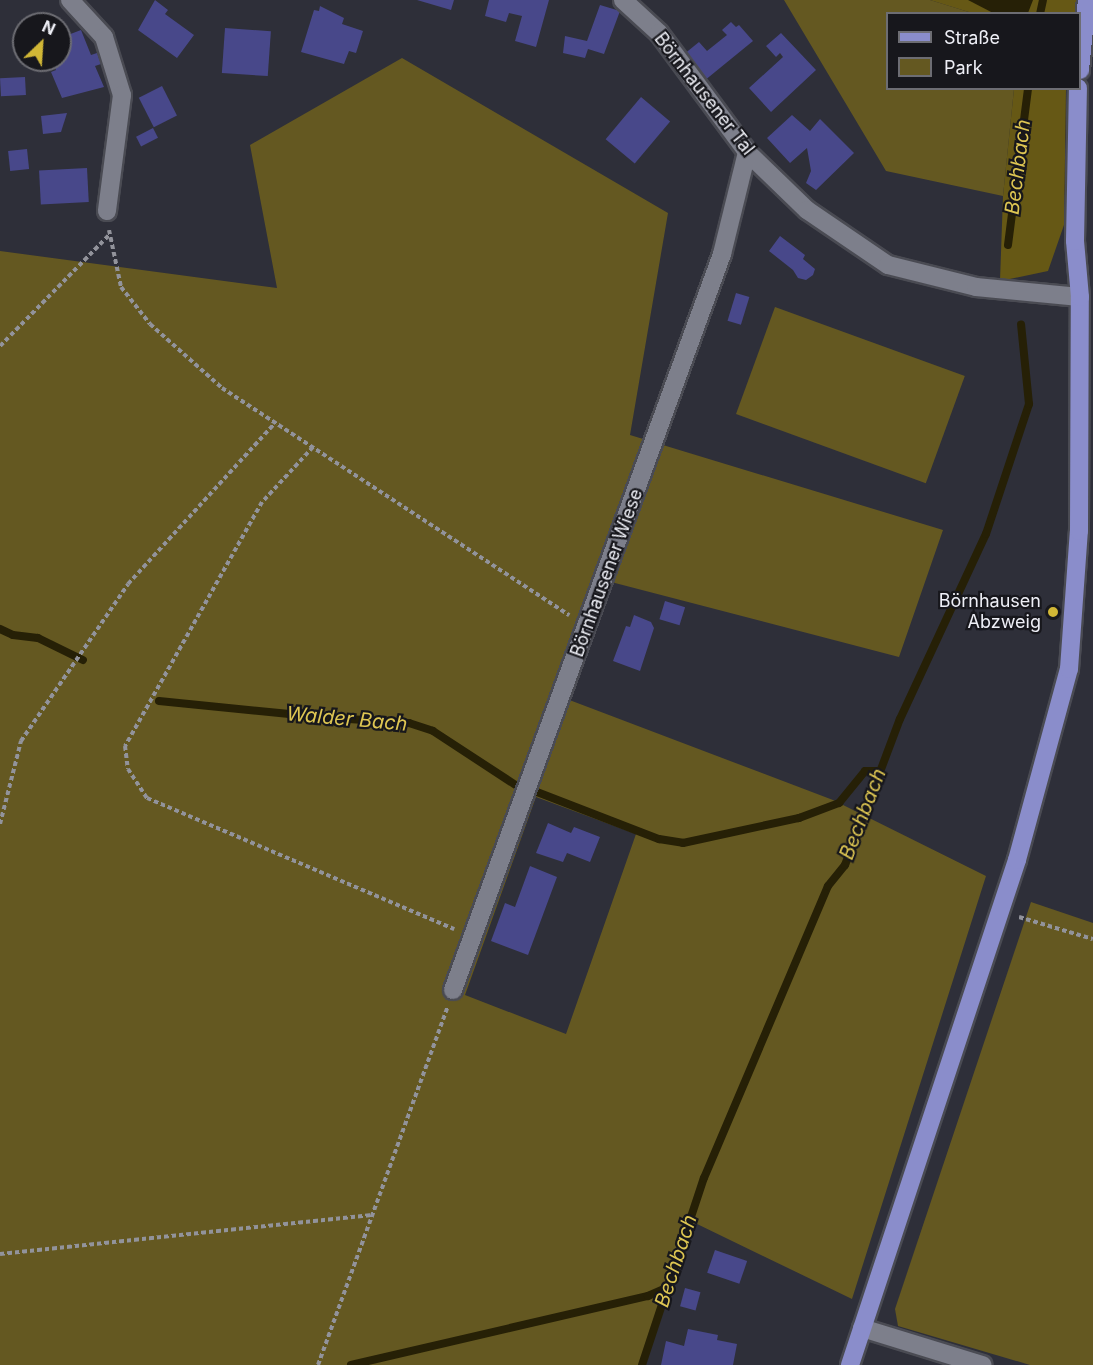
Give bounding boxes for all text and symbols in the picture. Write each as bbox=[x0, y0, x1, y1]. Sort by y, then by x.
north arrow bbox=[12, 12, 72, 72]
legend bbox=[886, 12, 1081, 90]
text: N bbox=[39, 16, 59, 39]
text: Straße bbox=[944, 27, 1000, 48]
street label: Börnhausener Tal bbox=[650, 28, 758, 160]
text: Park bbox=[944, 57, 983, 78]
water label: Bechbach bbox=[1000, 118, 1036, 216]
street label: Börnhausener Wiese bbox=[567, 486, 647, 660]
place label: Börnhausen Abzweig bbox=[939, 591, 1041, 634]
marker: Börnhausen Abzweig bbox=[1046, 605, 1060, 619]
water label: Walder Bach bbox=[286, 702, 408, 736]
water label: Bechbach bbox=[835, 765, 891, 863]
water label: Bechbach bbox=[650, 1212, 702, 1310]

